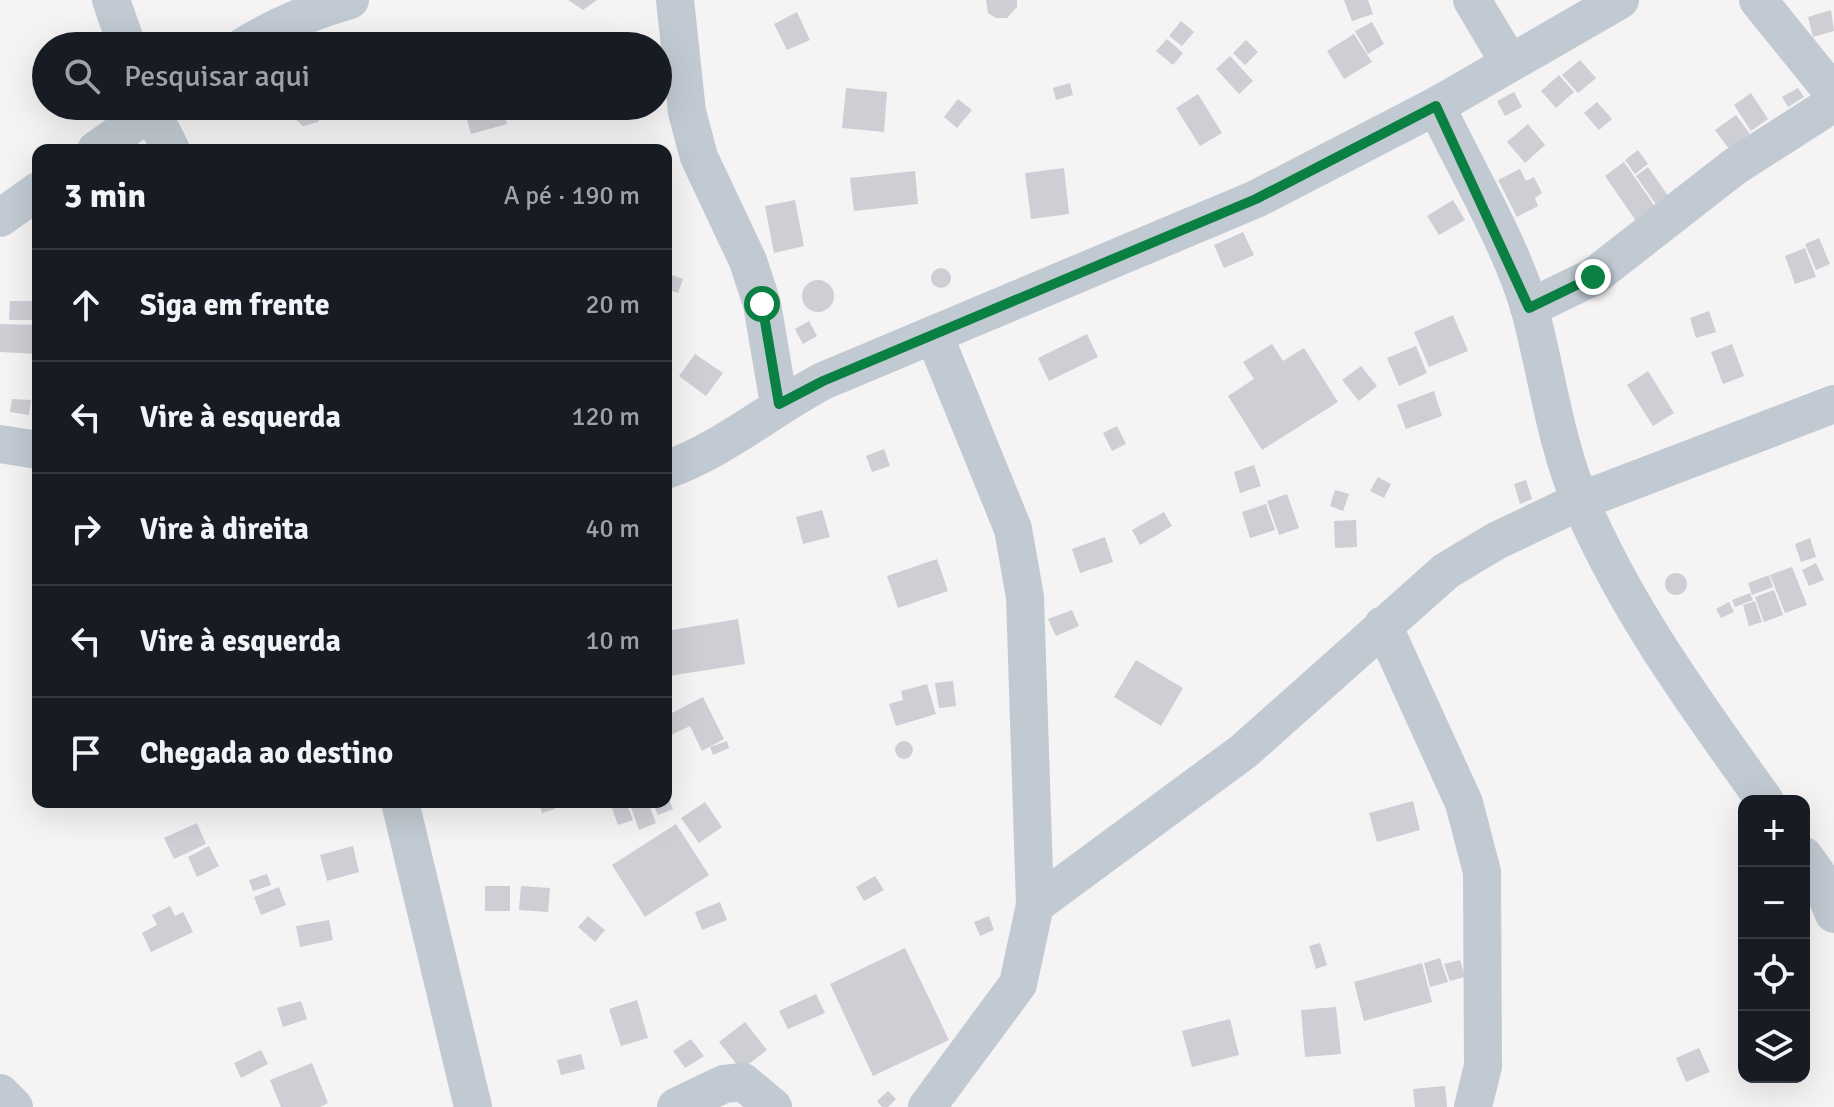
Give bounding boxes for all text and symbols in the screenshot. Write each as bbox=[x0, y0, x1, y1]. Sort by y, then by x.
search box bbox=[32, 32, 672, 120]
icon: search bbox=[60, 54, 104, 98]
text: Pesquisar aqui bbox=[124, 58, 310, 95]
text: 3 min bbox=[64, 175, 146, 217]
text: A pé · 190 m bbox=[504, 180, 640, 212]
route end bbox=[1575, 259, 1611, 295]
icon: ahead bbox=[64, 283, 108, 327]
route start bbox=[744, 286, 780, 322]
text: Siga em frente bbox=[140, 287, 330, 324]
text: 20 m bbox=[585, 289, 640, 321]
icon: left bbox=[64, 395, 108, 439]
text: Vire à esquerda bbox=[140, 399, 341, 436]
text: 120 m bbox=[571, 401, 640, 433]
icon: right bbox=[64, 507, 108, 551]
text: Vire à direita bbox=[140, 511, 309, 548]
text: 40 m bbox=[585, 513, 640, 545]
icon: left bbox=[64, 619, 108, 663]
text: Vire à esquerda bbox=[140, 623, 341, 660]
text: 10 m bbox=[585, 625, 640, 657]
icon: arrive bbox=[64, 731, 108, 775]
text: Chegada ao destino bbox=[140, 735, 393, 772]
map controls bbox=[1738, 795, 1810, 1083]
button: + bbox=[1738, 795, 1810, 867]
button: − bbox=[1738, 867, 1810, 939]
button: locate bbox=[1738, 939, 1810, 1011]
button: layers bbox=[1738, 1011, 1810, 1083]

